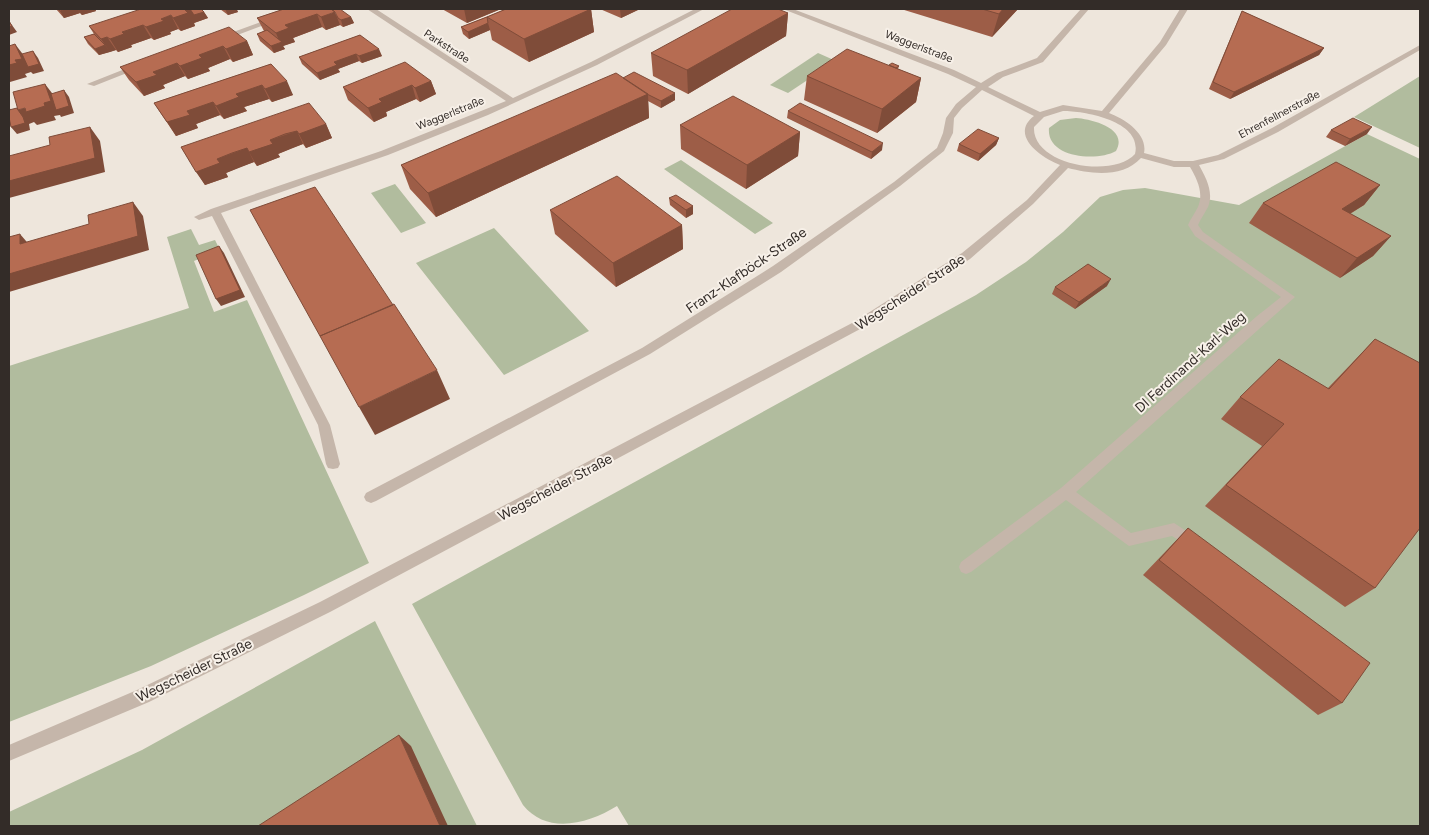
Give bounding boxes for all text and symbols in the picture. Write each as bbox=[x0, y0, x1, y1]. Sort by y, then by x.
street label: Parkstraße bbox=[421, 27, 472, 66]
street label: Waggerlstraße bbox=[883, 28, 955, 65]
street label: Ehrenfellnerstraße bbox=[1236, 88, 1322, 141]
street label: Waggerlstraße bbox=[415, 94, 486, 133]
street label: Franz-Klafböck-Straße bbox=[683, 224, 810, 317]
street label: Wegscheider Straße bbox=[852, 251, 968, 334]
street label: DI Ferdinand-Karl-Weg bbox=[1132, 308, 1249, 417]
street label: Wegscheider Straße bbox=[495, 450, 616, 525]
street label: Wegscheider Straße bbox=[133, 635, 255, 706]

